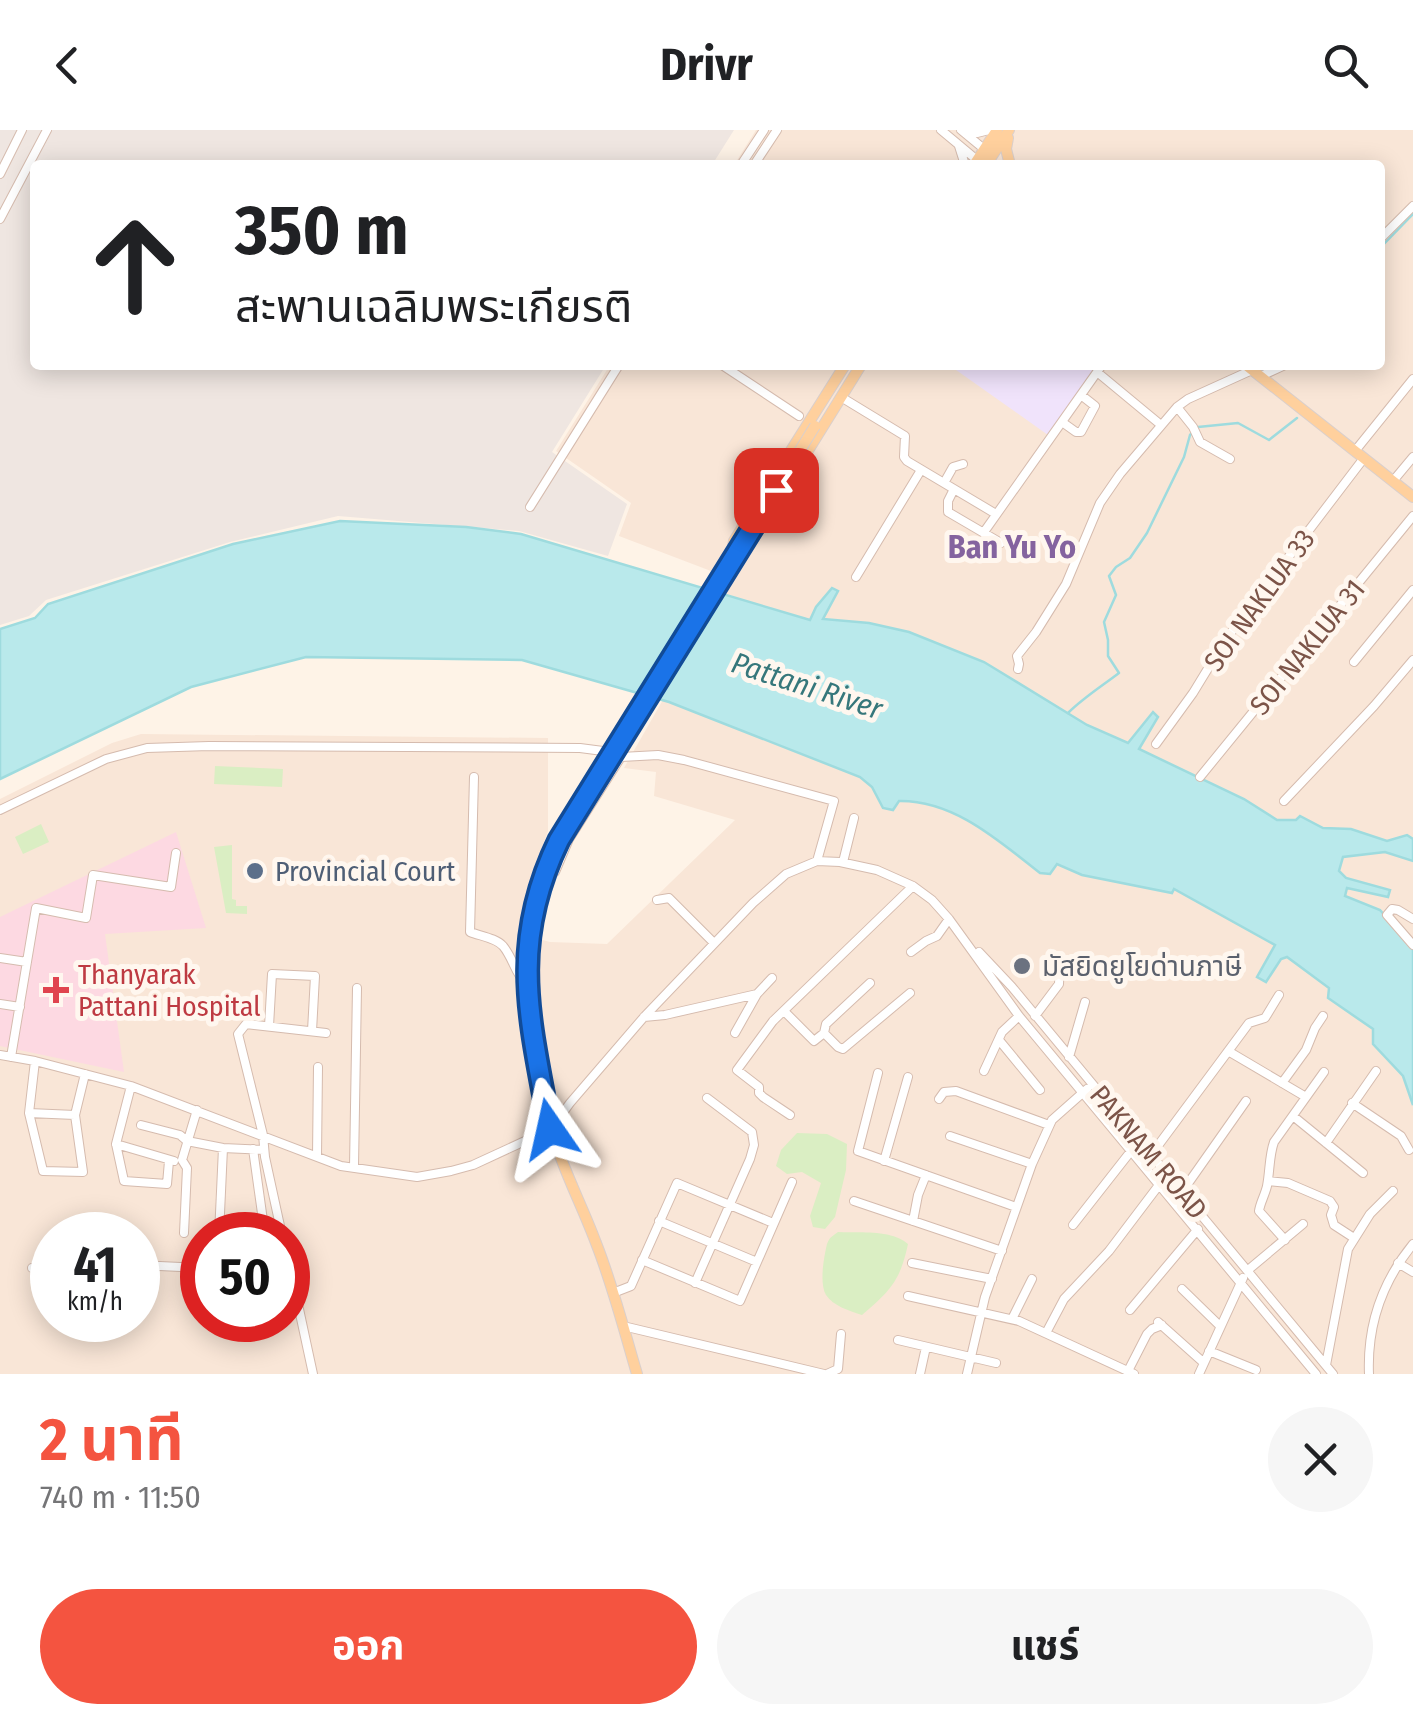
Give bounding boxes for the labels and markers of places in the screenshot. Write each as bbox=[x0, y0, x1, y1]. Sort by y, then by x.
pin bbox=[734, 448, 819, 533]
place label: Provincial Court bbox=[275, 855, 456, 888]
marker: Provincial Court bbox=[244, 860, 266, 882]
place label: มัสยิดยูโยด่านภาษี bbox=[1042, 950, 1242, 984]
marker: มัสยิดยูโยด่านภาษี bbox=[1011, 955, 1033, 977]
place label: Thanyarak Pattani Hospital bbox=[78, 958, 261, 1023]
marker: Thanyarak Pattani Hospital bbox=[43, 977, 69, 1003]

